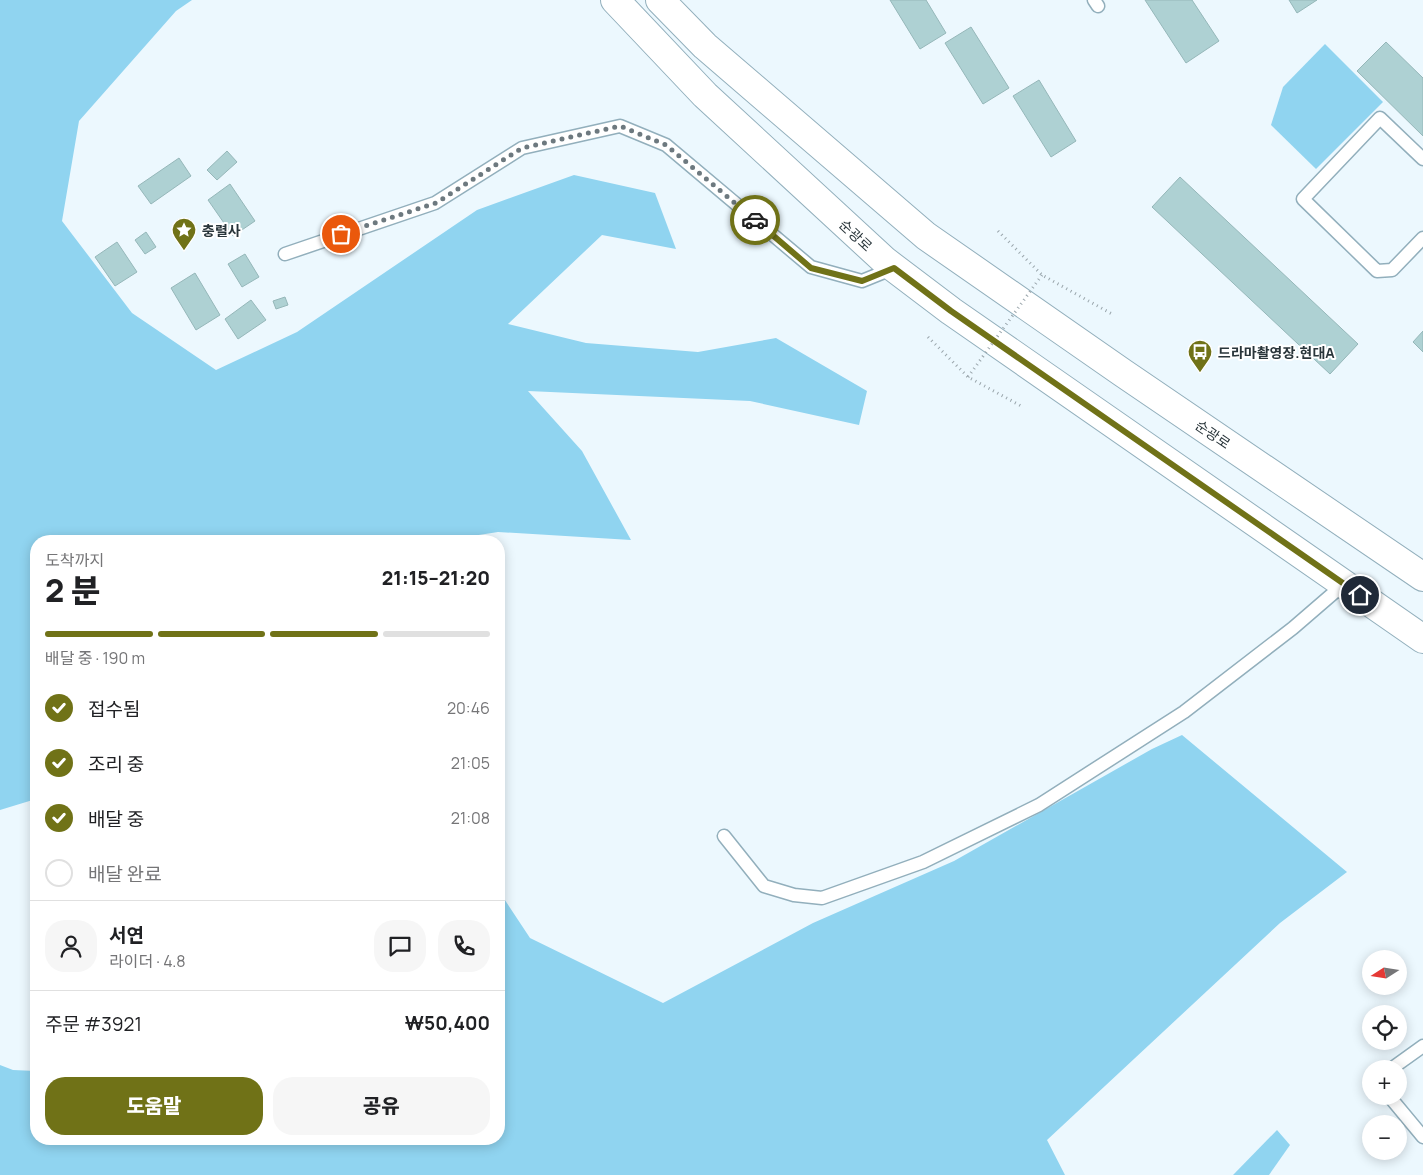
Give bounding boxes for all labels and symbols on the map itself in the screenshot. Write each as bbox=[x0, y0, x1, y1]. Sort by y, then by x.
courier bbox=[730, 195, 780, 245]
pin bbox=[320, 213, 362, 255]
street label: 순광로 bbox=[835, 215, 877, 255]
place icon: 충렬사 bbox=[171, 217, 197, 251]
place label: 충렬사 bbox=[202, 221, 241, 240]
bus stop icon: 드라마촬영장.현대A bbox=[1187, 339, 1213, 373]
place label: 드라마촬영장.현대A bbox=[1218, 343, 1335, 362]
street label: 순광로 bbox=[1192, 415, 1234, 453]
pin bbox=[1339, 574, 1381, 616]
north arrow bbox=[1362, 950, 1408, 995]

